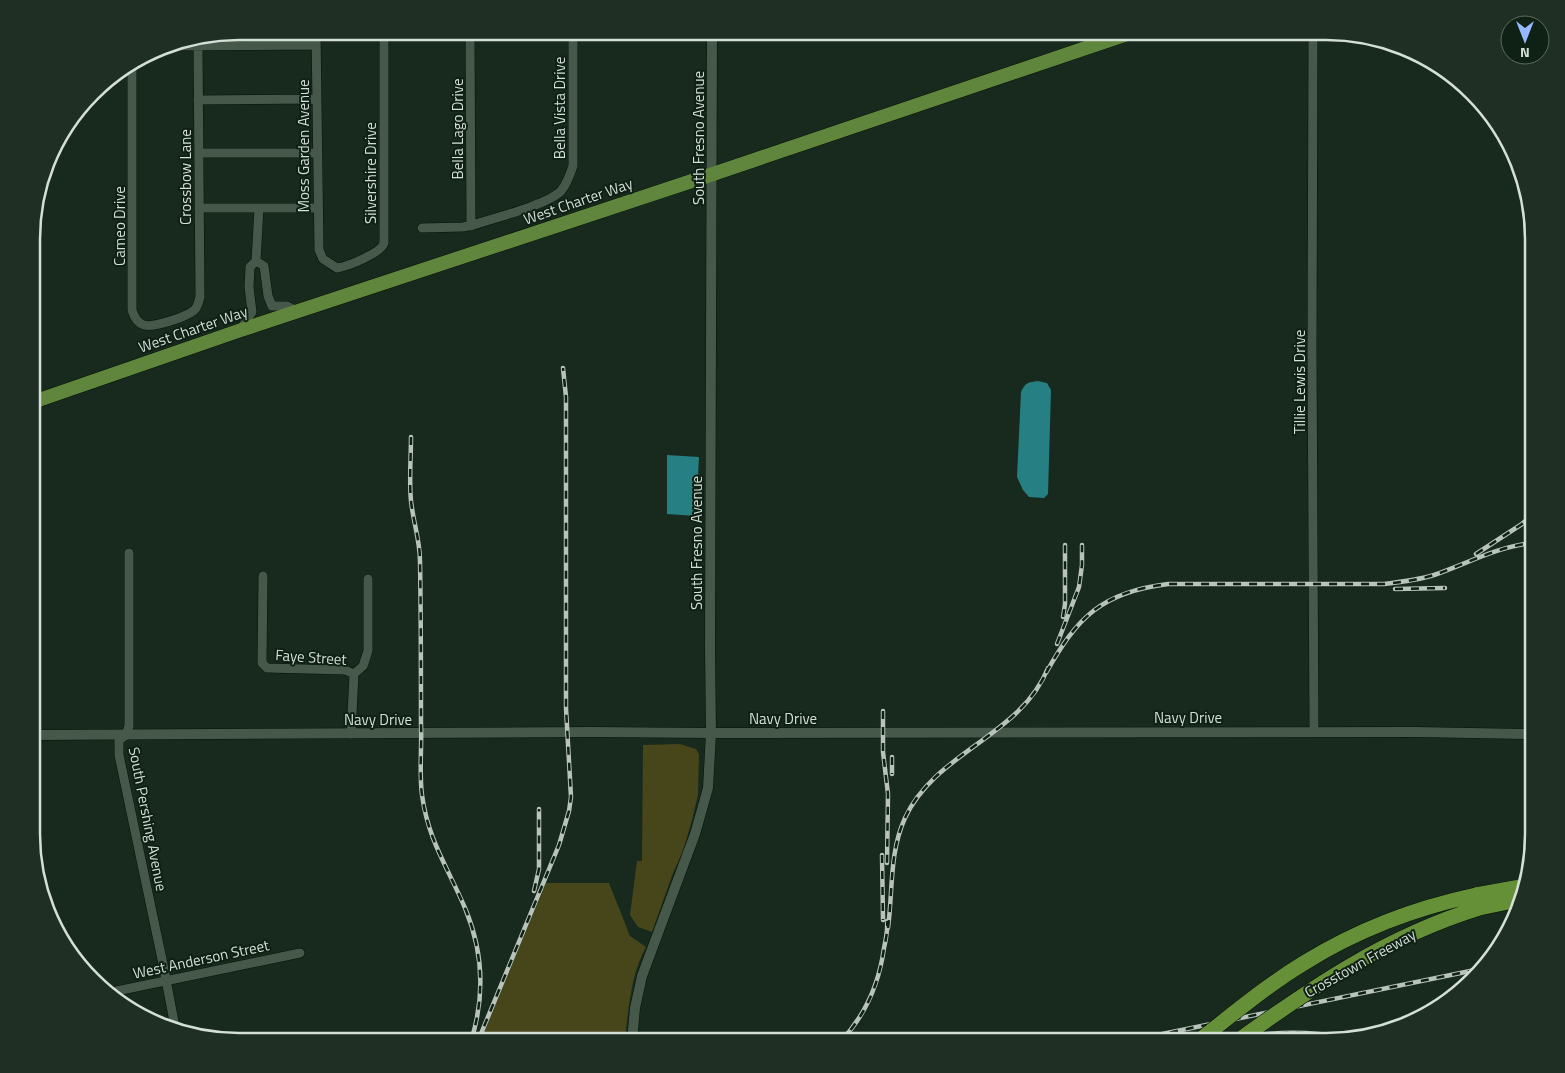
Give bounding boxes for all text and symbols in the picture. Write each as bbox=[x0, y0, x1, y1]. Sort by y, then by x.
north arrow bbox=[1500, 15, 1550, 65]
text: N bbox=[1520, 43, 1530, 64]
street label: Bella Vista Drive bbox=[548, 57, 571, 159]
street label: South Fresno Avenue bbox=[687, 71, 710, 205]
street label: Moss Garden Avenue bbox=[292, 79, 315, 213]
street label: Bella Lago Drive bbox=[446, 79, 469, 180]
street label: Silvershire Drive bbox=[359, 122, 382, 224]
street label: Crossbow Lane bbox=[174, 129, 197, 225]
street label: West Charter Way bbox=[520, 172, 636, 230]
street label: Cameo Drive bbox=[108, 186, 131, 266]
street label: West Charter Way bbox=[135, 300, 251, 358]
street label: Tillie Lewis Drive bbox=[1288, 330, 1311, 434]
street label: South Fresno Avenue bbox=[685, 476, 708, 610]
street label: Faye Street bbox=[275, 643, 348, 671]
street label: Navy Drive bbox=[1154, 706, 1222, 729]
street label: Navy Drive bbox=[749, 707, 817, 730]
street label: Navy Drive bbox=[344, 708, 412, 731]
street label: South Pershing Avenue bbox=[123, 745, 173, 893]
street label: Crosstown Freeway bbox=[1300, 923, 1420, 1003]
street label: West Anderson Street bbox=[131, 933, 272, 985]

